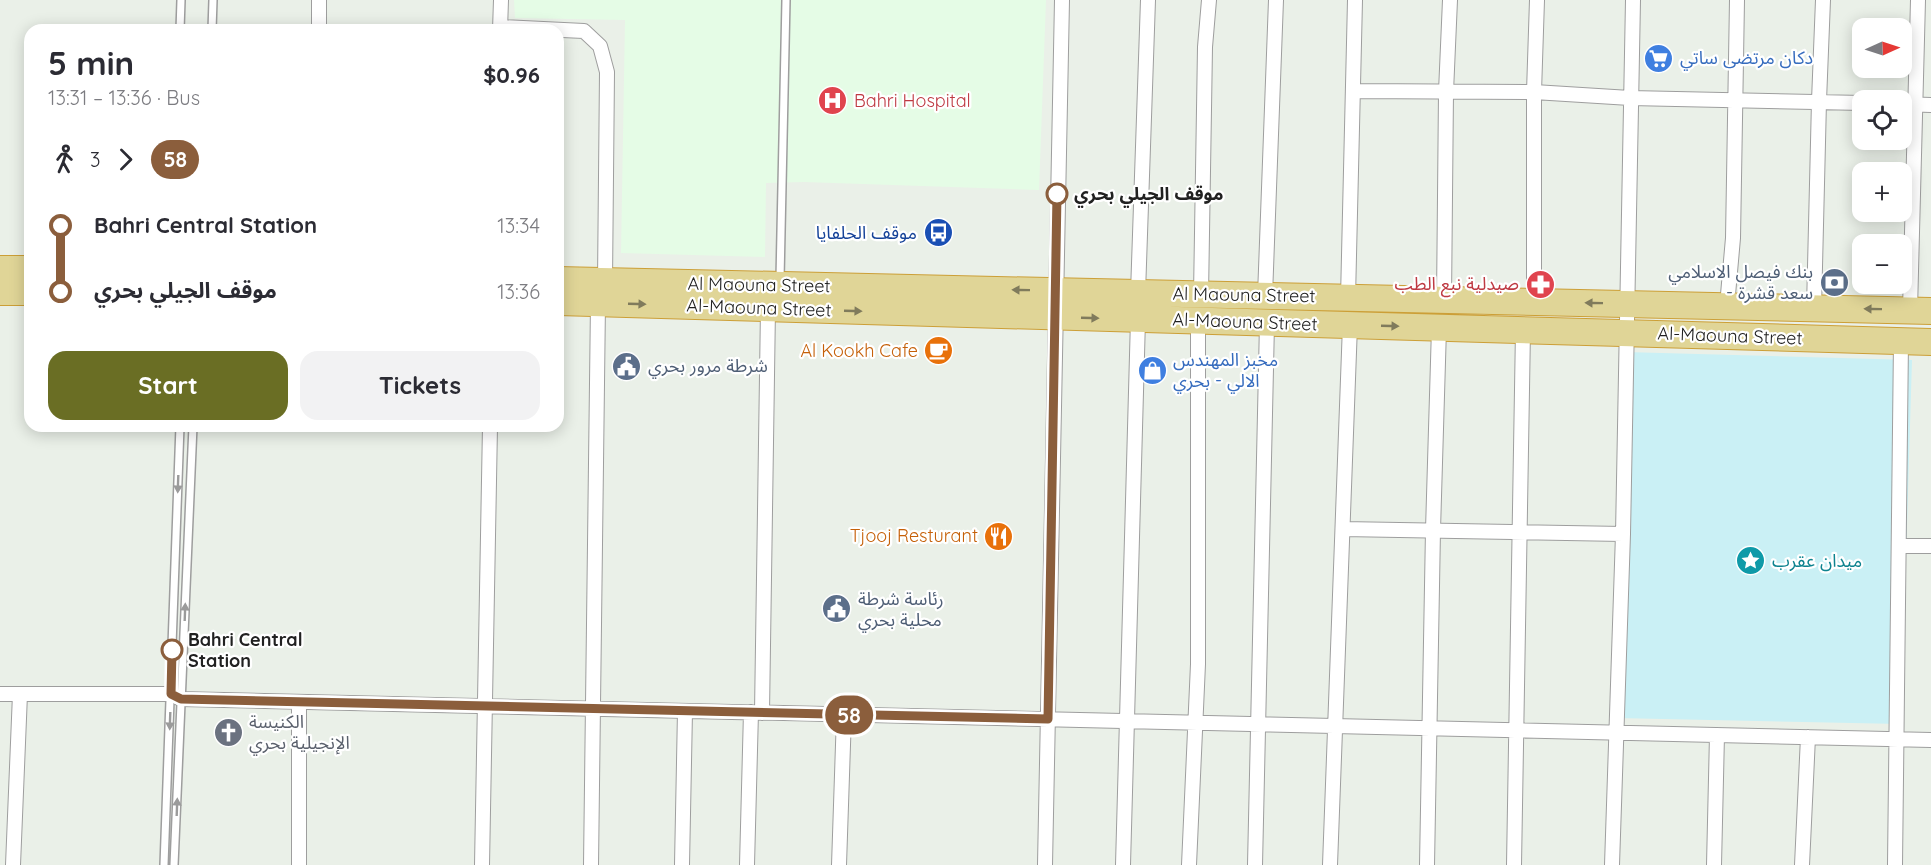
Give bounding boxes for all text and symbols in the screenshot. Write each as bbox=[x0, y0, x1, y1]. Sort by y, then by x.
north arrow bbox=[1852, 18, 1912, 78]
map controls bbox=[1852, 18, 1912, 294]
text: 5 min bbox=[48, 42, 134, 83]
supermarket icon: دكان مرتضى ساتي bbox=[1643, 42, 1675, 74]
place label: دكان مرتضى ساتي bbox=[1680, 46, 1813, 71]
text: $0.96 bbox=[483, 61, 540, 89]
text: 13:31 – 13:36 · Bus bbox=[48, 85, 200, 110]
hospital icon: Bahri Hospital bbox=[817, 85, 849, 117]
place label: Bahri Hospital bbox=[854, 89, 971, 112]
button: locate bbox=[1852, 90, 1912, 150]
icon: walk bbox=[48, 143, 81, 176]
icon: forward bbox=[109, 143, 142, 176]
text: 58 bbox=[163, 146, 187, 172]
text: 3 bbox=[90, 147, 100, 172]
button: + bbox=[1852, 162, 1912, 222]
place label: موقف الجيلي بحري bbox=[1074, 182, 1224, 208]
marker: موقف الجيلي بحري bbox=[1046, 183, 1068, 205]
text: Bahri Central Station bbox=[94, 211, 317, 239]
text: 13:34 bbox=[497, 213, 540, 238]
bus stop icon: موقف الحلفايا bbox=[922, 217, 954, 249]
place label: موقف الحلفايا bbox=[816, 221, 917, 244]
button: − bbox=[1852, 234, 1912, 294]
place label: بنك فيصل الاسلامي - سعد قشرة bbox=[1668, 260, 1813, 304]
bank icon: بنك فيصل الاسلامي - سعد قشرة bbox=[1818, 266, 1850, 298]
pharmacy icon: صيدلية نبع الطب bbox=[1524, 268, 1556, 300]
street label: Al Maouna Street bbox=[687, 272, 831, 297]
place label: صيدلية نبع الطب bbox=[1394, 272, 1519, 298]
text: موقف الجيلي بحري bbox=[94, 276, 277, 304]
text: 13:36 bbox=[497, 279, 540, 304]
street label: Al Maouna Street bbox=[1172, 282, 1316, 307]
one-way arrow bbox=[1011, 286, 1030, 295]
street label: Al-Maouna Street bbox=[686, 293, 832, 322]
one-way arrow bbox=[1584, 298, 1603, 308]
one-way arrow bbox=[628, 300, 647, 309]
one-way arrow bbox=[1863, 305, 1882, 314]
one-way arrow bbox=[844, 306, 863, 315]
street label: Al-Maouna Street bbox=[1172, 307, 1318, 336]
one-way arrow bbox=[1081, 313, 1100, 322]
street label: Al-Maouna Street bbox=[1657, 321, 1803, 350]
one-way arrow bbox=[1381, 322, 1400, 331]
cafe icon: Al Kookh Cafe bbox=[923, 335, 955, 367]
place label: Al Kookh Cafe bbox=[800, 339, 918, 362]
place label: مخبز المهندس الالي - بحري bbox=[1173, 348, 1278, 394]
public building icon: شرطة مرور بحري bbox=[611, 350, 643, 382]
button: Start bbox=[48, 351, 288, 420]
button: Tickets bbox=[300, 351, 540, 420]
place label: شرطة مرور بحري bbox=[648, 354, 768, 379]
shop icon: مخبز المهندس الالي - بحري bbox=[1136, 354, 1168, 386]
one-way arrow bbox=[174, 475, 183, 494]
restaurant icon: Tjooj Resturant bbox=[983, 520, 1015, 552]
place label: Tjooj Resturant bbox=[850, 524, 978, 547]
place icon: ميدان عقرب bbox=[1735, 545, 1767, 577]
place label: ميدان عقرب bbox=[1772, 549, 1862, 572]
place label: رئاسة شرطة محلية بحري bbox=[858, 587, 944, 633]
public building icon: رئاسة شرطة محلية بحري bbox=[821, 593, 853, 625]
one-way arrow bbox=[180, 602, 189, 621]
place label: Bahri Central Station bbox=[188, 628, 303, 672]
marker: Bahri Central Station bbox=[161, 639, 183, 661]
line badge: 58 bbox=[822, 696, 876, 734]
text: 58 bbox=[837, 702, 861, 728]
place label: الكنيسة الإنجيلية بحري bbox=[249, 710, 350, 756]
one-way arrow bbox=[165, 712, 174, 731]
church icon: الكنيسة الإنجيلية بحري bbox=[212, 716, 244, 748]
one-way arrow bbox=[172, 797, 181, 816]

